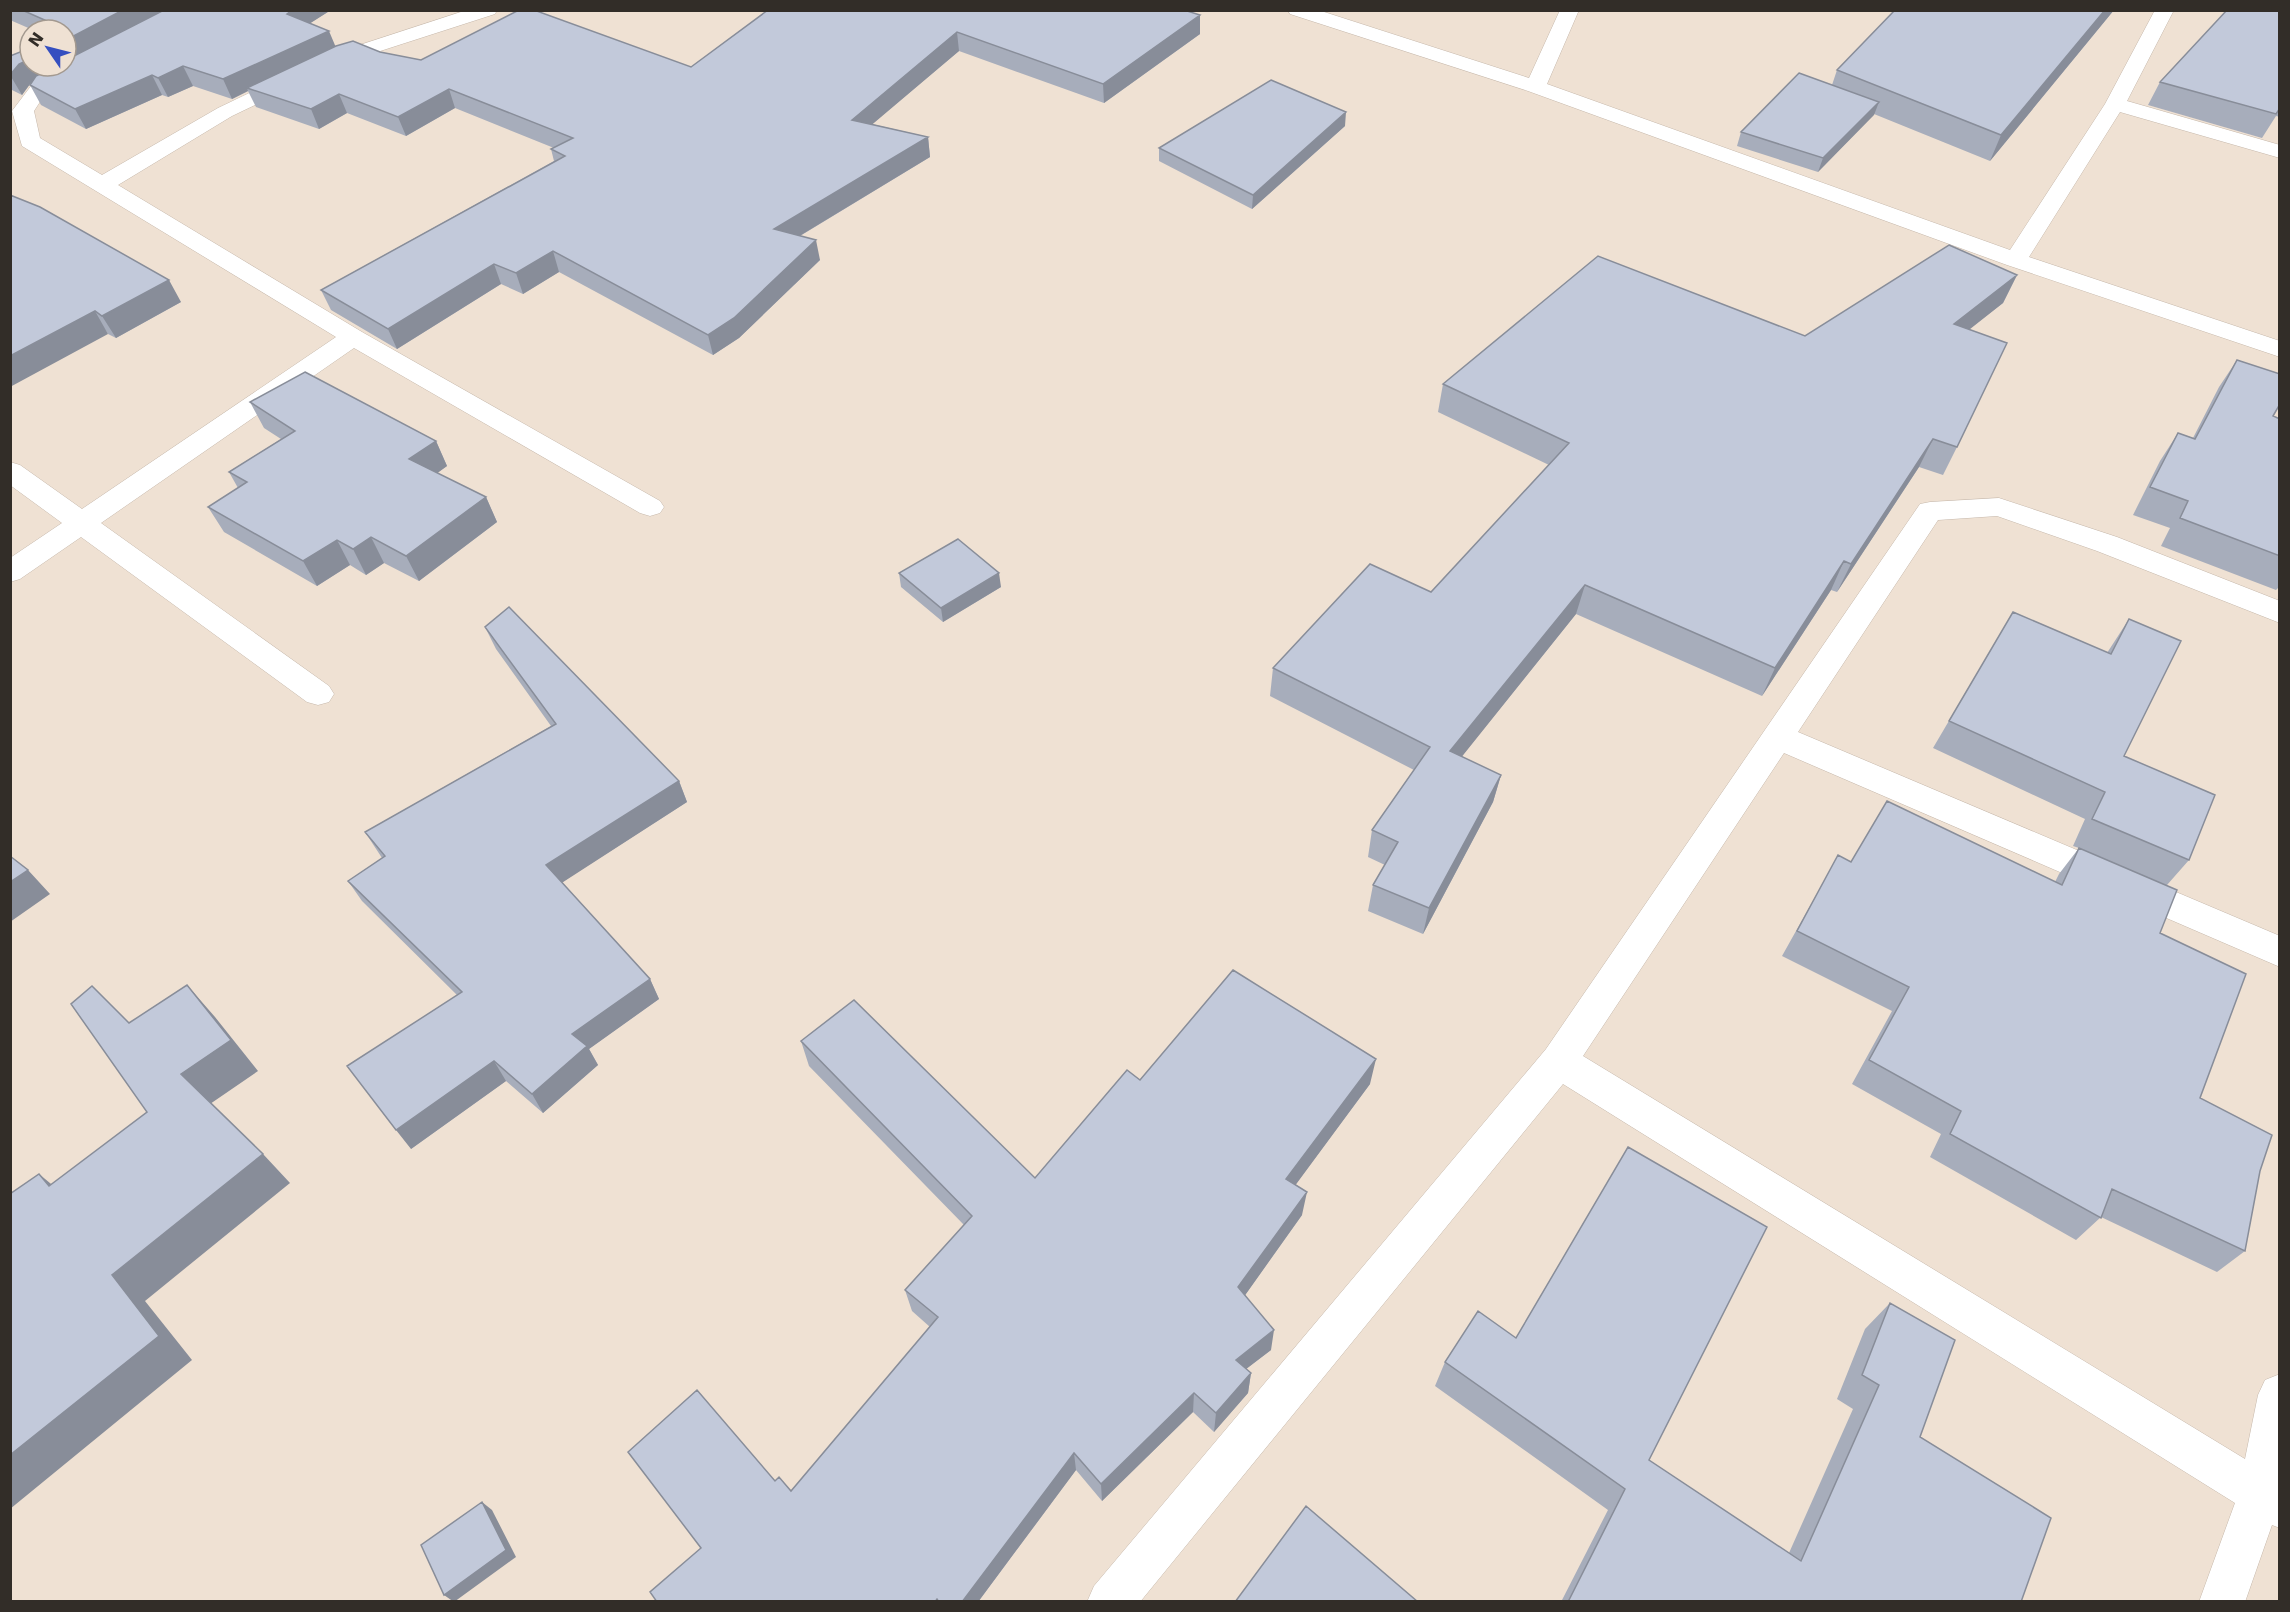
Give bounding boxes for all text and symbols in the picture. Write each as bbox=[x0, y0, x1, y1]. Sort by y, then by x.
north arrow bbox=[18, 18, 78, 78]
text: N bbox=[25, 29, 48, 51]

